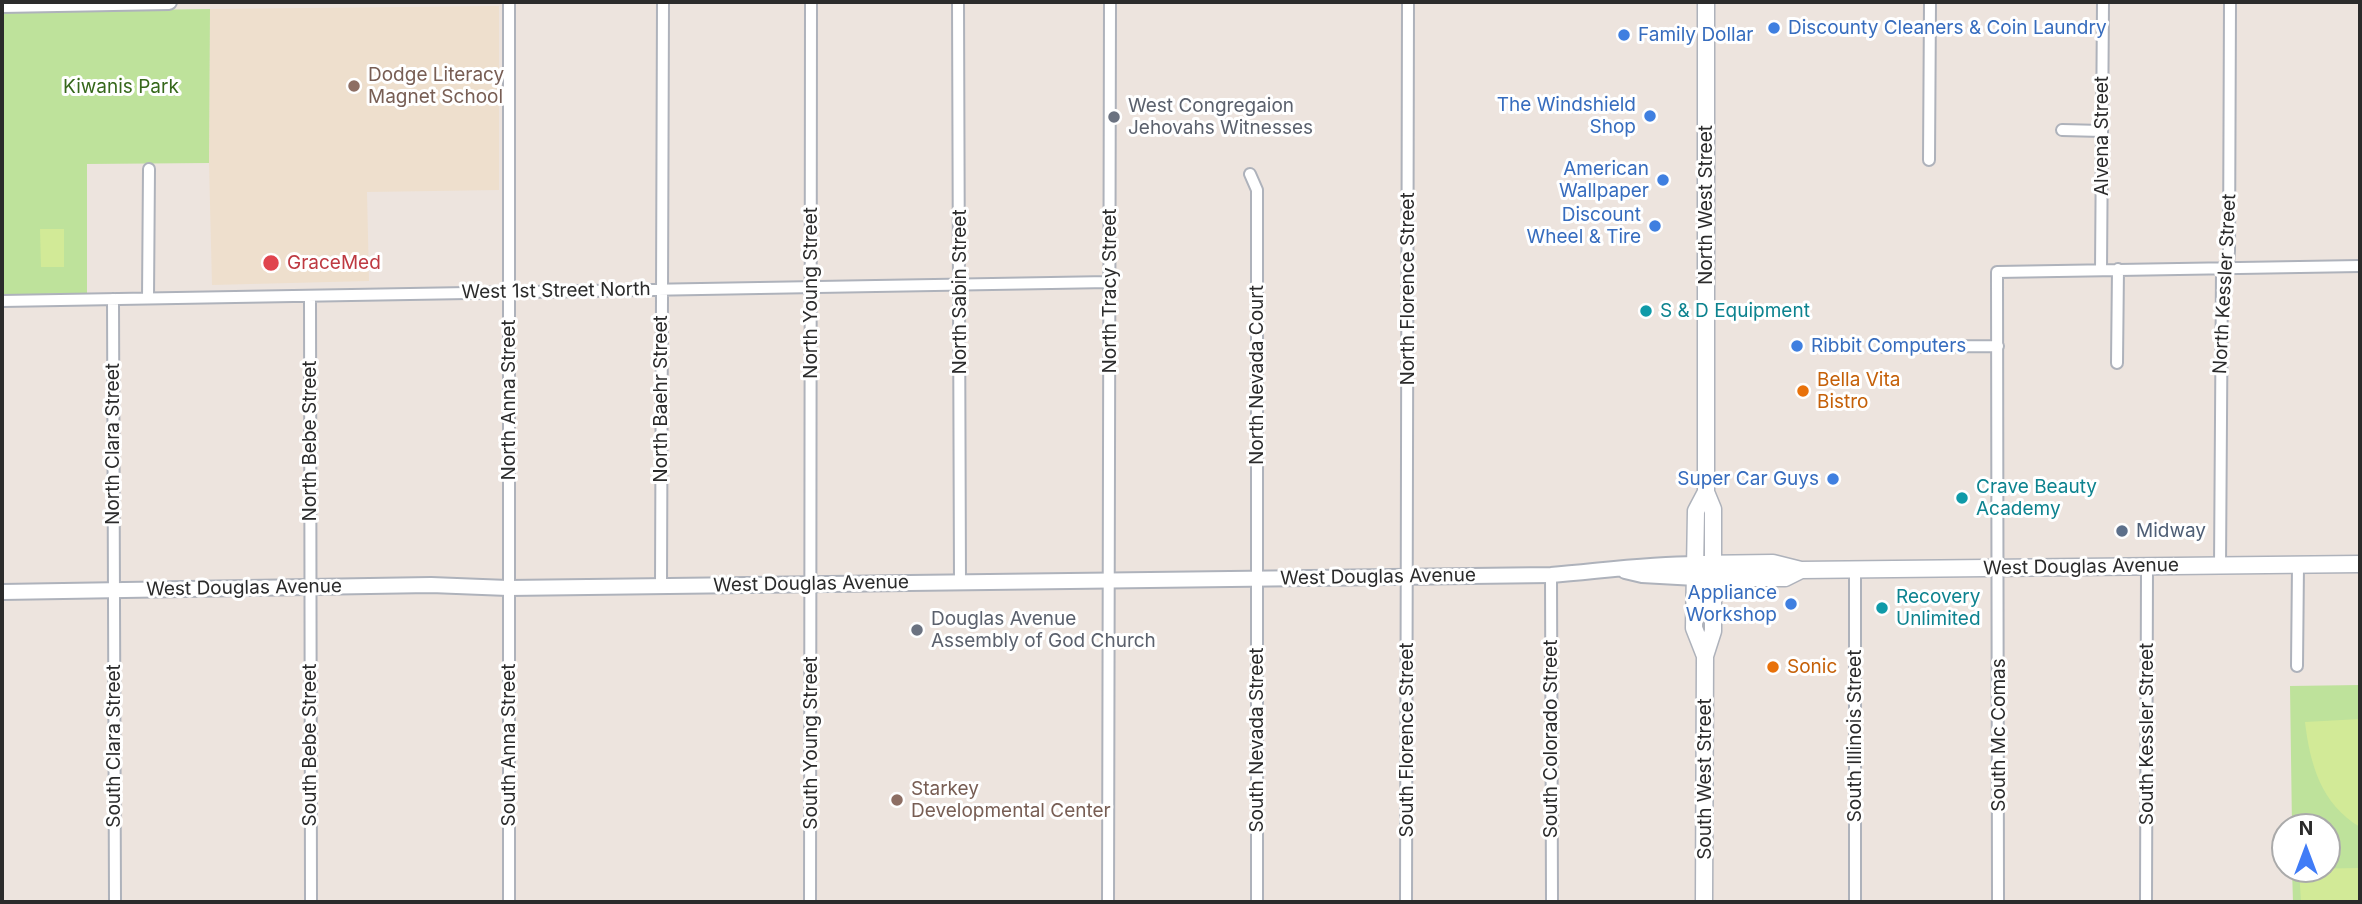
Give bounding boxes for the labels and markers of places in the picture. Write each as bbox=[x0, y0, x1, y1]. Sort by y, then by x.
place label: Discounty Cleaners & Coin Laundry bbox=[1788, 17, 2107, 39]
marker: Discounty Cleaners & Coin Laundry bbox=[1766, 20, 1782, 36]
place label: Family Dollar bbox=[1638, 24, 1754, 46]
marker: Family Dollar bbox=[1616, 27, 1632, 43]
place label: Dodge Literacy Magnet School bbox=[368, 64, 504, 108]
marker: Dodge Literacy Magnet School bbox=[346, 78, 362, 94]
place label: The Windshield Shop bbox=[1497, 94, 1636, 138]
place label: West Congregaion Jehovahs Witnesses bbox=[1128, 95, 1313, 139]
marker: The Windshield Shop bbox=[1642, 108, 1658, 124]
marker: West Congregaion Jehovahs Witnesses bbox=[1106, 109, 1122, 125]
place label: American Wallpaper bbox=[1559, 158, 1649, 202]
marker: American Wallpaper bbox=[1655, 172, 1671, 188]
place label: Discount Wheel & Tire bbox=[1527, 204, 1641, 248]
marker: Discount Wheel & Tire bbox=[1647, 218, 1663, 234]
place label: GraceMed bbox=[287, 252, 381, 274]
marker: GraceMed bbox=[261, 253, 281, 273]
place label: S & D Equipment bbox=[1660, 300, 1810, 322]
marker: S & D Equipment bbox=[1638, 303, 1654, 319]
place label: Ribbit Computers bbox=[1811, 335, 1966, 357]
marker: Ribbit Computers bbox=[1789, 338, 1805, 354]
place label: Bella Vita Bistro bbox=[1817, 369, 1900, 413]
marker: Bella Vita Bistro bbox=[1795, 383, 1811, 399]
place label: Super Car Guys bbox=[1677, 468, 1819, 490]
marker: Super Car Guys bbox=[1825, 471, 1841, 487]
place label: Crave Beauty Academy bbox=[1976, 476, 2097, 520]
marker: Crave Beauty Academy bbox=[1954, 490, 1970, 506]
place label: Midway bbox=[2136, 520, 2206, 542]
marker: Midway bbox=[2114, 523, 2130, 539]
place label: Appliance Workshop bbox=[1686, 582, 1777, 626]
place label: Recovery Unlimited bbox=[1896, 586, 1981, 630]
marker: Appliance Workshop bbox=[1783, 596, 1799, 612]
marker: Recovery Unlimited bbox=[1874, 600, 1890, 616]
place label: Douglas Avenue Assembly of God Church bbox=[931, 608, 1156, 652]
marker: Douglas Avenue Assembly of God Church bbox=[909, 622, 925, 638]
place label: Sonic bbox=[1787, 656, 1837, 678]
marker: Sonic bbox=[1765, 659, 1781, 675]
place label: Starkey Developmental Center bbox=[911, 778, 1111, 822]
marker: Starkey Developmental Center bbox=[889, 792, 905, 808]

